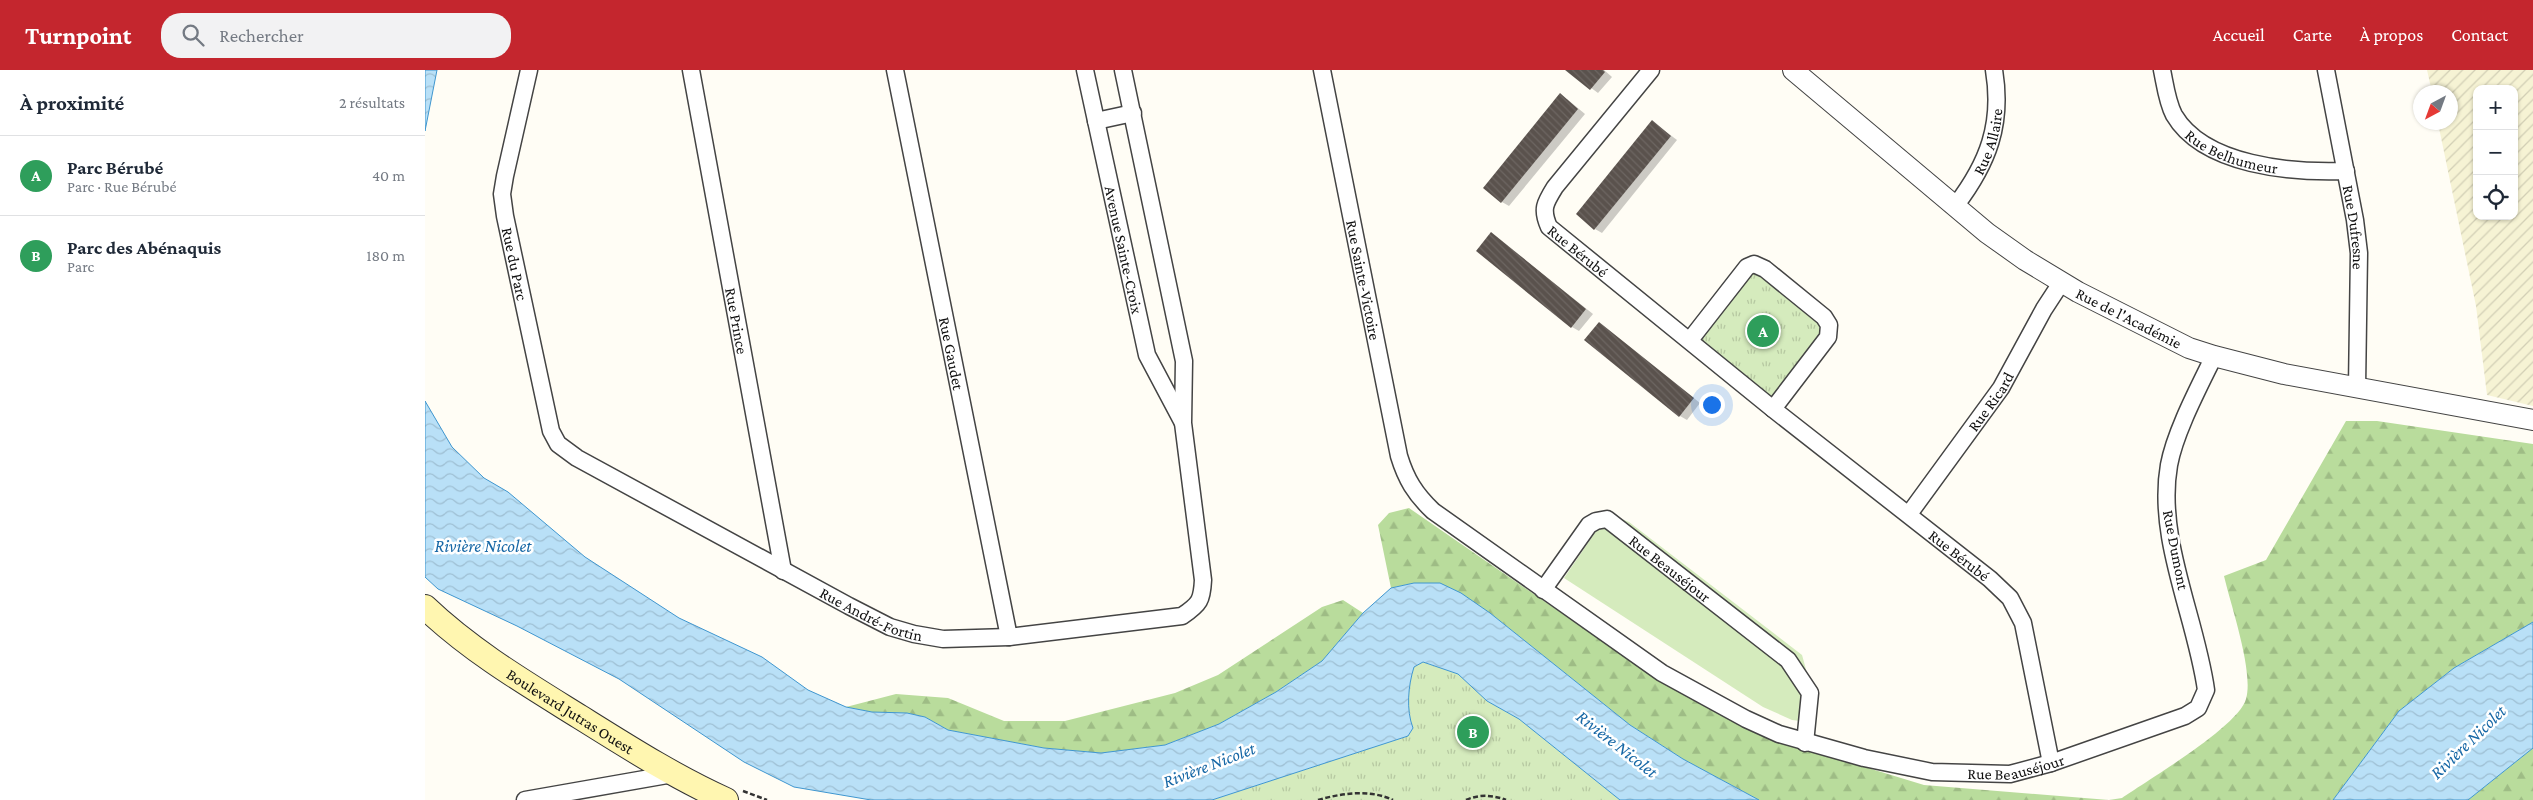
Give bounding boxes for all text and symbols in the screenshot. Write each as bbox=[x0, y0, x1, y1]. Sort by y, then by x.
search box bbox=[161, 13, 511, 58]
icon: search bbox=[179, 21, 207, 49]
text: Turnpoint bbox=[25, 22, 131, 49]
text: Rechercher bbox=[219, 25, 304, 46]
text: Accueil bbox=[2213, 25, 2265, 45]
text: Carte bbox=[2293, 25, 2332, 45]
text: À propos bbox=[2360, 25, 2423, 45]
text: Contact bbox=[2451, 25, 2508, 45]
north arrow bbox=[2413, 85, 2458, 130]
map controls bbox=[2473, 85, 2518, 220]
button: + bbox=[2473, 85, 2518, 130]
text: À proximité bbox=[20, 91, 124, 115]
text: 2 résultats bbox=[339, 94, 405, 111]
street label: Rue Allaire bbox=[1969, 108, 2005, 178]
street label: Rue Belhumeur bbox=[2182, 126, 2279, 176]
button: − bbox=[2473, 130, 2518, 175]
text: Parc Bérubé bbox=[67, 157, 163, 178]
text: A bbox=[31, 167, 41, 184]
text: 40 m bbox=[372, 167, 405, 184]
button: locate bbox=[2473, 175, 2518, 220]
text: Parc · Rue Bérubé bbox=[67, 178, 176, 195]
street label: Avenue Sainte-Croix bbox=[1102, 184, 1146, 316]
street label: Rue Dufresne bbox=[2340, 184, 2368, 270]
street label: Rue Sainte-Victoire bbox=[1344, 218, 1384, 341]
street label: Rue Bérubé bbox=[1545, 221, 1612, 280]
street label: Rue du Parc bbox=[499, 226, 531, 302]
text: Parc des Abénaquis bbox=[67, 237, 221, 258]
text: B bbox=[31, 247, 41, 264]
text: 180 m bbox=[366, 247, 405, 264]
text: Parc bbox=[67, 258, 94, 275]
street label: Rue de l'Académie bbox=[2073, 284, 2185, 351]
street label: Rue Prince bbox=[723, 286, 751, 355]
pin: A bbox=[1747, 312, 1779, 350]
street label: Rue Gaudet bbox=[936, 315, 968, 392]
street label: Rue Ricard bbox=[1964, 368, 2017, 434]
your location bbox=[1699, 392, 1725, 418]
street label: Rue Dumont bbox=[2160, 509, 2192, 592]
street label: Rue Bérubé bbox=[1926, 526, 1993, 584]
street label: Rue Beauséjour bbox=[1626, 531, 1714, 605]
water label: Rivière Nicolet bbox=[434, 536, 532, 556]
street label: Rue André-Fortin bbox=[817, 583, 924, 644]
street label: Boulevard Jutras Ouest bbox=[504, 665, 637, 757]
water label: Rivière Nicolet bbox=[2426, 701, 2510, 783]
water label: Rivière Nicolet bbox=[1573, 706, 1662, 782]
pin: B bbox=[1457, 713, 1489, 751]
water label: Rivière Nicolet bbox=[1160, 738, 1259, 792]
street label: Rue Beauséjour bbox=[1967, 750, 2067, 783]

